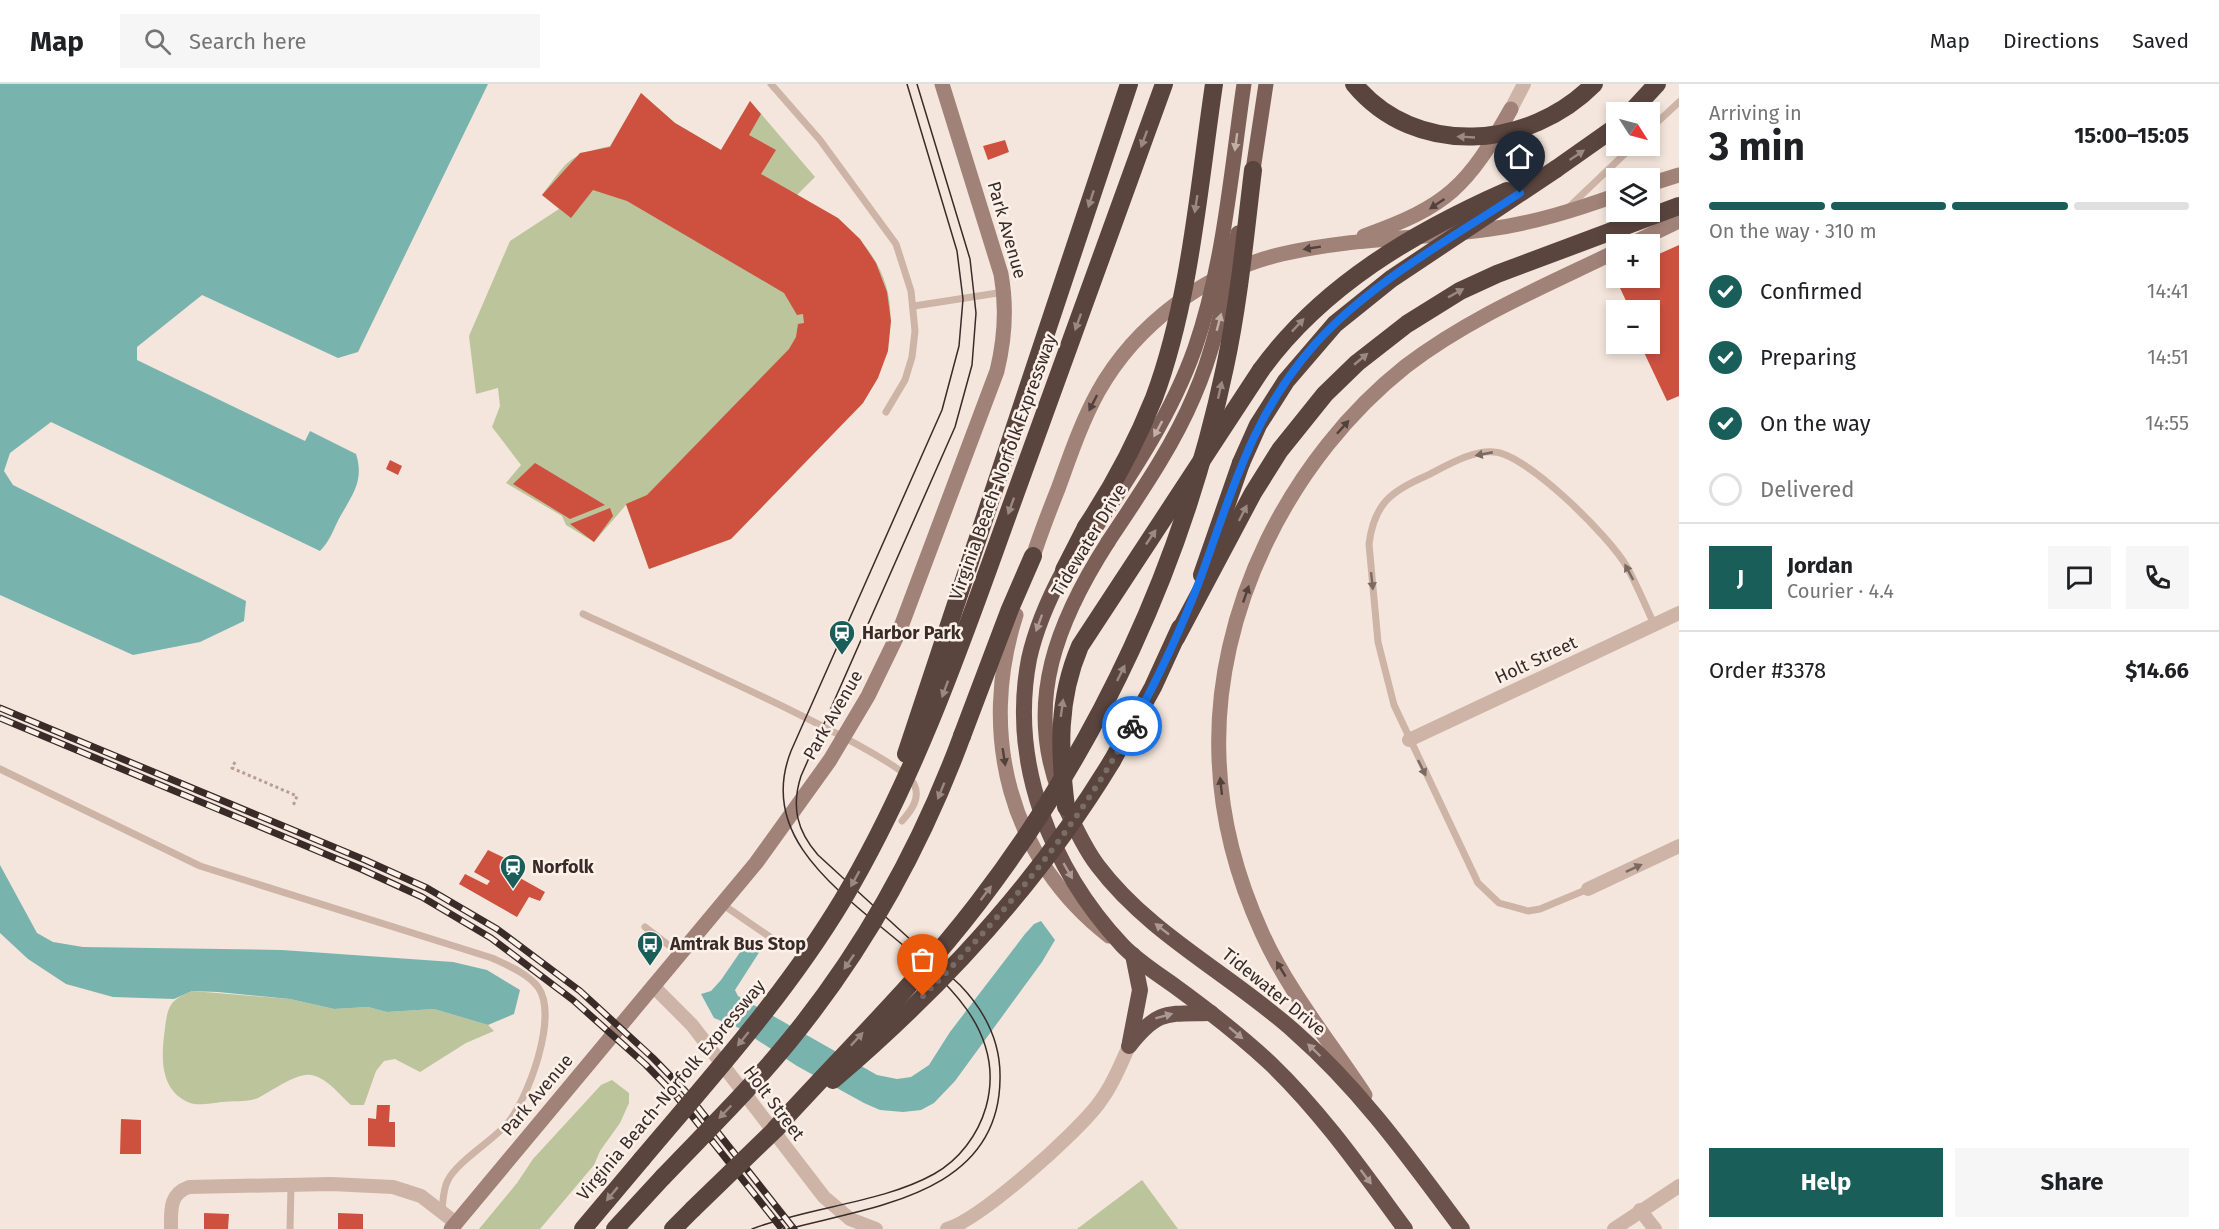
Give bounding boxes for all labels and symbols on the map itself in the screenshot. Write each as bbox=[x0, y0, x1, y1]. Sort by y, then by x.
north arrow bbox=[1606, 102, 1660, 156]
one-way arrow bbox=[1139, 130, 1149, 148]
pin bbox=[1494, 131, 1545, 193]
one-way arrow bbox=[1231, 132, 1240, 151]
one-way arrow bbox=[1457, 132, 1476, 141]
one-way arrow bbox=[1568, 149, 1584, 161]
street label: Park Avenue bbox=[983, 179, 1031, 281]
one-way arrow bbox=[1085, 190, 1095, 208]
one-way arrow bbox=[1191, 195, 1200, 214]
one-way arrow bbox=[1429, 198, 1445, 210]
one-way arrow bbox=[1303, 244, 1322, 253]
one-way arrow bbox=[1448, 288, 1465, 298]
one-way arrow bbox=[1072, 313, 1082, 331]
one-way arrow bbox=[1215, 313, 1224, 331]
one-way arrow bbox=[1291, 318, 1305, 332]
street label: Virginia Beach-Norfolk Expressway bbox=[945, 331, 1062, 603]
one-way arrow bbox=[1354, 353, 1369, 366]
one-way arrow bbox=[1215, 381, 1225, 400]
one-way arrow bbox=[1088, 394, 1098, 411]
one-way arrow bbox=[1336, 419, 1350, 434]
one-way arrow bbox=[1153, 421, 1163, 438]
one-way arrow bbox=[1474, 450, 1493, 459]
street label: Tidewater Drive bbox=[1047, 480, 1131, 600]
one-way arrow bbox=[1006, 497, 1016, 515]
one-way arrow bbox=[1239, 504, 1248, 521]
one-way arrow bbox=[1145, 529, 1157, 545]
one-way arrow bbox=[1624, 563, 1633, 580]
one-way arrow bbox=[1367, 572, 1377, 591]
one-way arrow bbox=[1242, 585, 1252, 603]
one-way arrow bbox=[1034, 614, 1044, 632]
station icon: Harbor Park bbox=[827, 618, 857, 656]
place label: Harbor Park bbox=[862, 622, 962, 644]
street label: Holt Street bbox=[1491, 631, 1581, 689]
one-way arrow bbox=[1115, 664, 1125, 682]
street label: Park Avenue bbox=[798, 666, 868, 764]
one-way arrow bbox=[939, 680, 949, 698]
courier bbox=[1102, 696, 1162, 756]
one-way arrow bbox=[1057, 698, 1066, 717]
one-way arrow bbox=[999, 747, 1008, 766]
one-way arrow bbox=[1418, 759, 1427, 776]
one-way arrow bbox=[1216, 776, 1226, 795]
one-way arrow bbox=[936, 782, 945, 800]
station icon: Norfolk bbox=[498, 852, 528, 890]
place label: Norfolk bbox=[532, 856, 595, 878]
one-way arrow bbox=[1063, 863, 1074, 879]
one-way arrow bbox=[1625, 863, 1642, 872]
one-way arrow bbox=[850, 871, 860, 888]
one-way arrow bbox=[980, 885, 992, 901]
one-way arrow bbox=[1154, 922, 1170, 935]
bus stop icon: Amtrak Bus Stop bbox=[635, 929, 665, 967]
place label: Amtrak Bus Stop bbox=[669, 933, 806, 955]
pin bbox=[897, 934, 948, 996]
street label: Tidewater Drive bbox=[1218, 943, 1330, 1041]
one-way arrow bbox=[843, 954, 854, 970]
one-way arrow bbox=[1276, 961, 1287, 977]
street label: Virginia Beach-Norfolk Expressway bbox=[572, 975, 770, 1205]
one-way arrow bbox=[1155, 1011, 1173, 1021]
one-way arrow bbox=[1228, 1026, 1243, 1039]
one-way arrow bbox=[738, 1031, 750, 1046]
one-way arrow bbox=[850, 1032, 864, 1046]
one-way arrow bbox=[1307, 1043, 1322, 1057]
street label: Park Avenue bbox=[496, 1050, 578, 1140]
street label: Holt Street bbox=[739, 1061, 810, 1145]
one-way arrow bbox=[718, 1105, 732, 1119]
one-way arrow bbox=[1360, 1170, 1372, 1185]
one-way arrow bbox=[606, 1186, 619, 1202]

